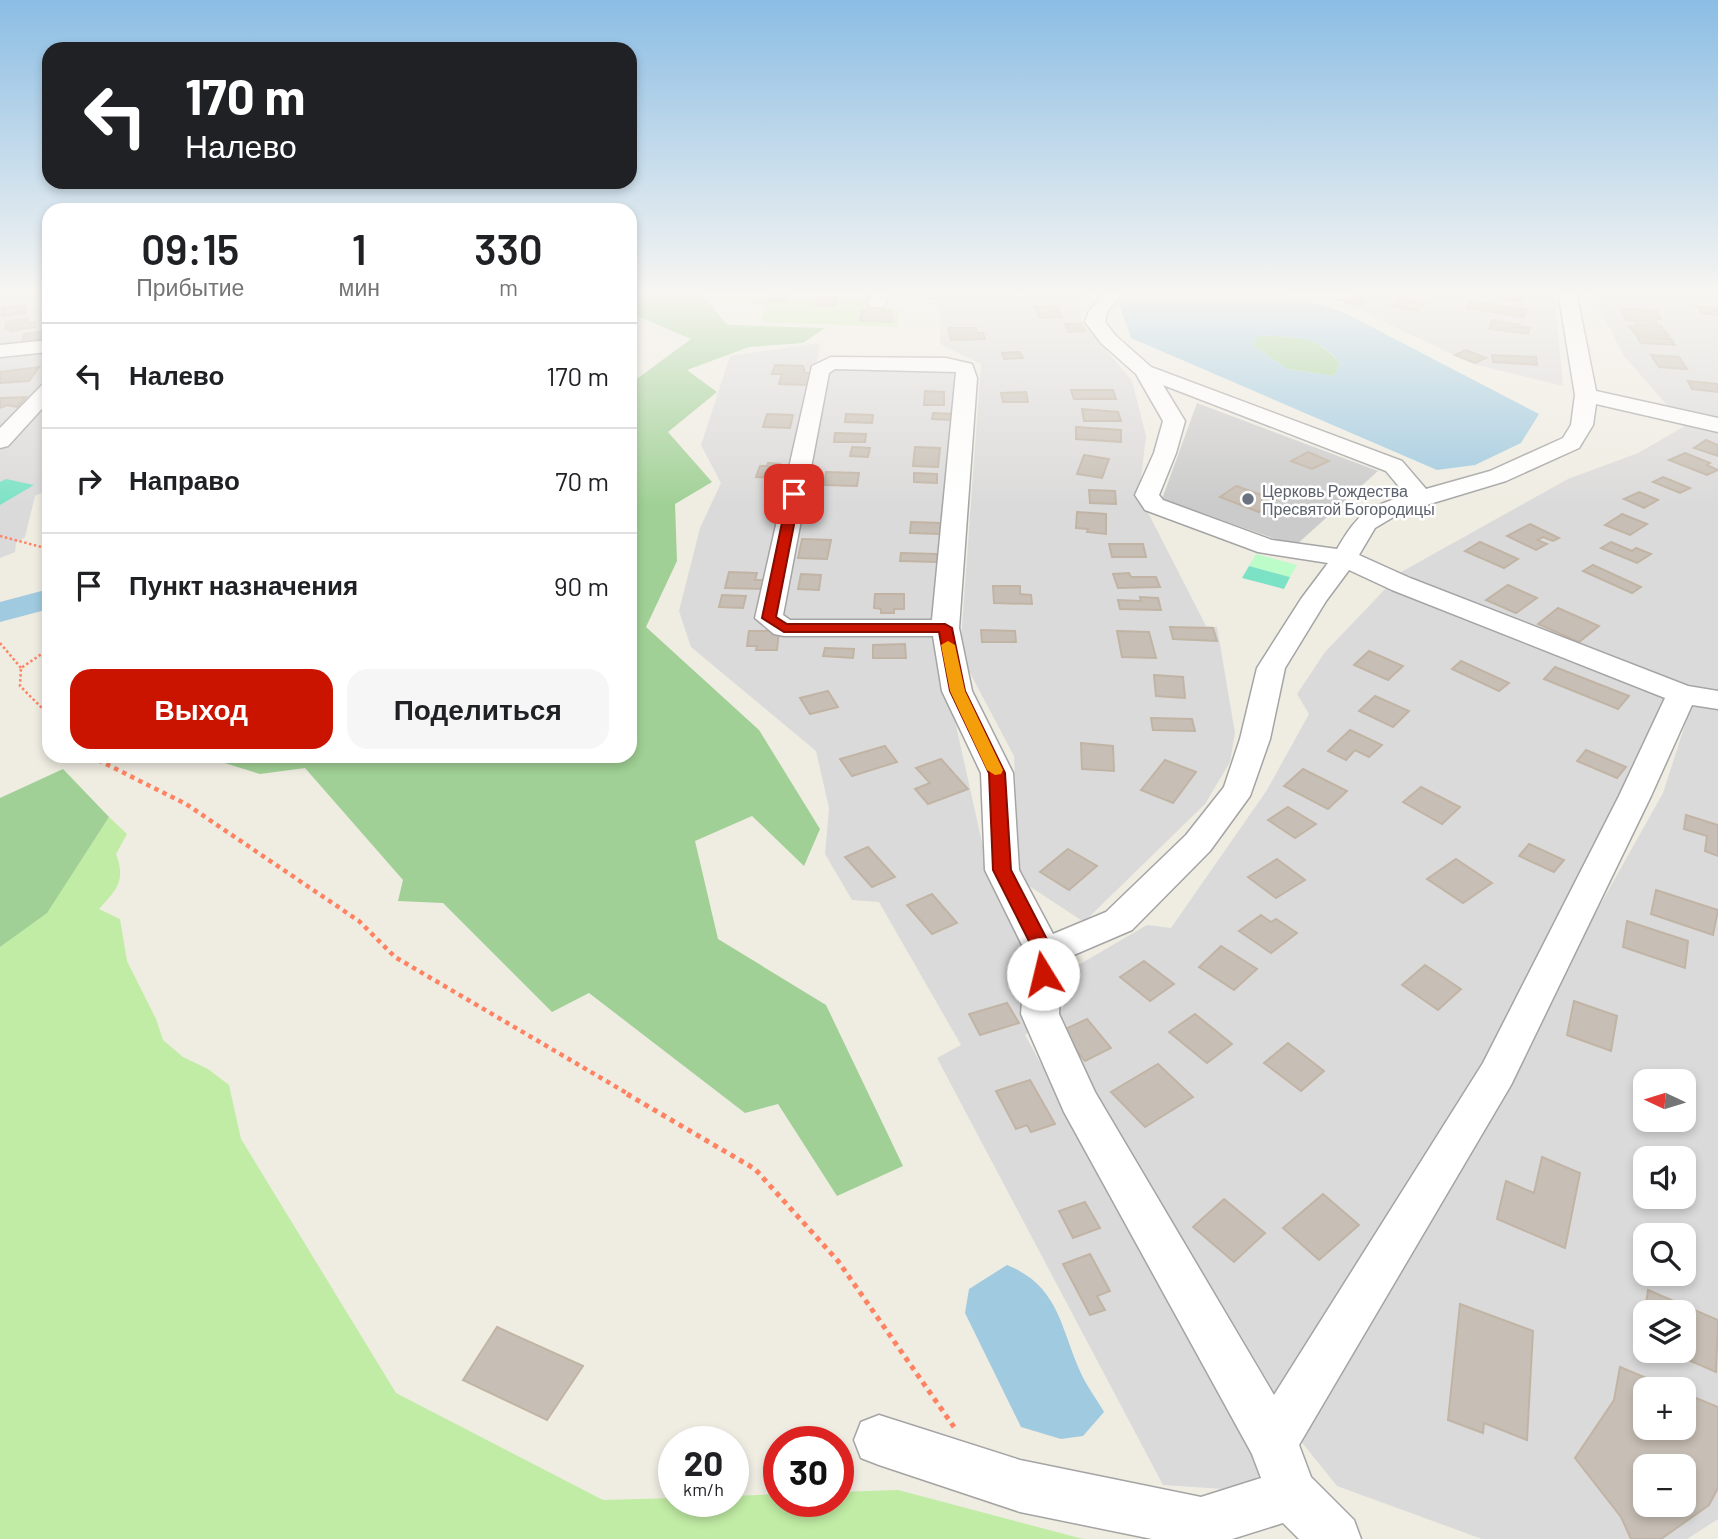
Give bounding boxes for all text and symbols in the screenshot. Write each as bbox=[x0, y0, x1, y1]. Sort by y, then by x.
text: 170 m bbox=[185, 66, 305, 125]
icon: left bbox=[70, 70, 161, 161]
text: Налево bbox=[185, 126, 297, 164]
text: 09:15 bbox=[141, 223, 239, 273]
text: 1 bbox=[352, 223, 367, 273]
text: 330 bbox=[474, 223, 543, 273]
text: Прибытие bbox=[136, 273, 244, 301]
text: мин bbox=[339, 273, 380, 301]
text: m bbox=[499, 273, 518, 301]
icon: left bbox=[70, 357, 108, 395]
text: Налево bbox=[129, 359, 224, 390]
text: 170 m bbox=[546, 360, 609, 391]
icon: right bbox=[70, 462, 108, 500]
text: Направо bbox=[129, 464, 240, 495]
pin bbox=[764, 464, 824, 524]
text: 70 m bbox=[555, 465, 609, 496]
icon: arrive bbox=[775, 475, 813, 513]
place label: Церковь Рождества Пресвятой Богородицы bbox=[1262, 481, 1435, 518]
marker: Церковь Рождества Пресвятой Богородицы bbox=[1240, 491, 1256, 507]
icon: arrive bbox=[70, 567, 108, 605]
text: Пункт назначения bbox=[129, 569, 358, 600]
text: 90 m bbox=[554, 570, 609, 601]
button: Выход bbox=[70, 669, 333, 749]
button: Поделиться bbox=[347, 669, 609, 749]
position arrow bbox=[1006, 937, 1080, 1011]
north arrow bbox=[1633, 1069, 1696, 1132]
map controls bbox=[1633, 1069, 1696, 1517]
button: sound bbox=[1633, 1146, 1696, 1209]
button: search bbox=[1633, 1223, 1696, 1286]
button: layers bbox=[1633, 1300, 1696, 1363]
button: + bbox=[1633, 1377, 1696, 1440]
speed limit sign: 30 bbox=[763, 1426, 854, 1517]
text: 20 bbox=[684, 1441, 723, 1483]
button: − bbox=[1633, 1454, 1696, 1517]
text: km/h bbox=[683, 1478, 724, 1500]

